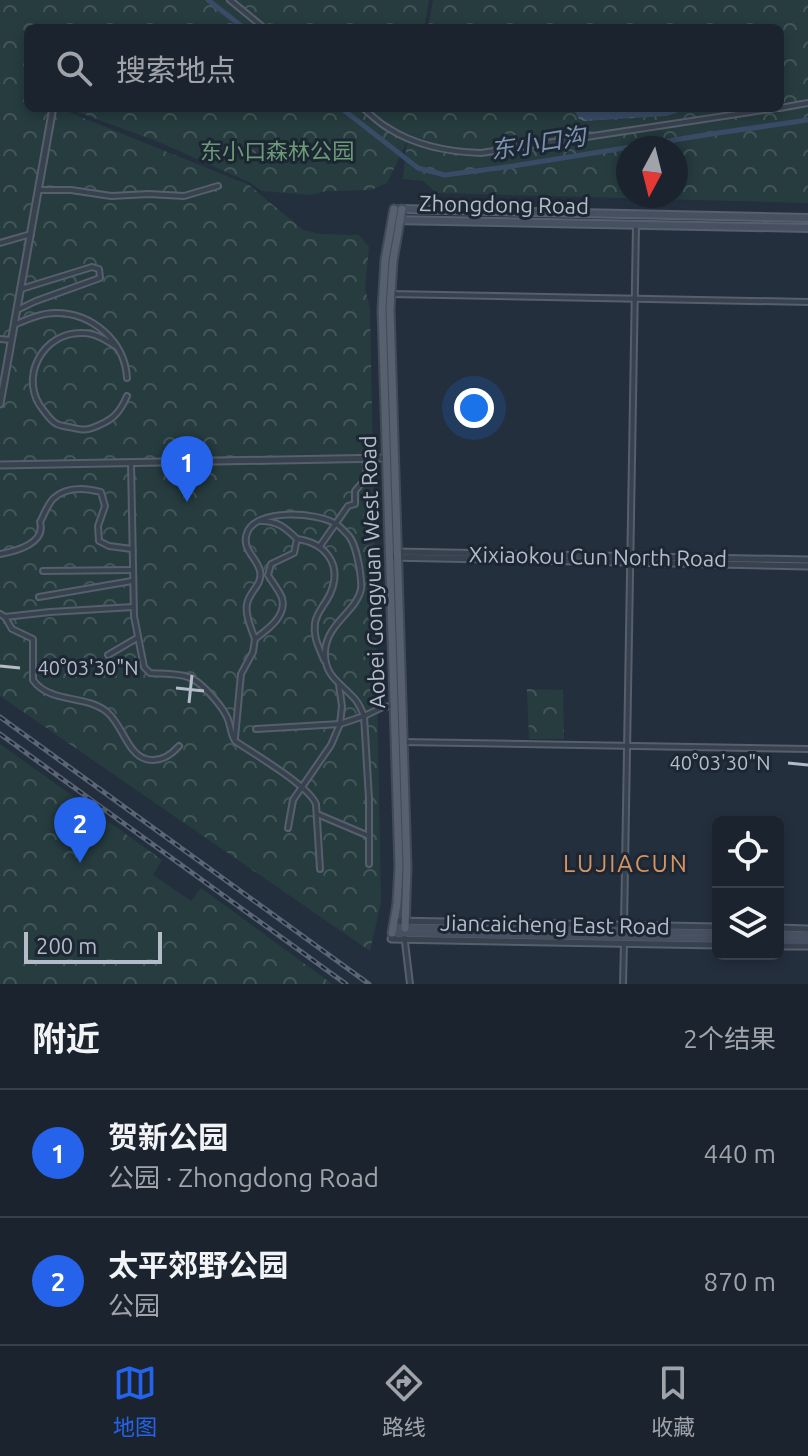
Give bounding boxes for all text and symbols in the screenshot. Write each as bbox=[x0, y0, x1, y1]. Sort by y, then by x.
search box bbox=[24, 24, 784, 112]
icon: search bbox=[52, 46, 96, 90]
text: 搜索地点 bbox=[116, 53, 236, 87]
water label: 东小口沟 bbox=[488, 122, 590, 164]
north arrow bbox=[616, 136, 688, 208]
park label: 东小口森林公园 bbox=[200, 138, 354, 163]
street label: Zhongdong Road bbox=[419, 190, 589, 218]
your location bbox=[454, 388, 494, 428]
street label: Aobei Gongyuan West Road bbox=[355, 435, 389, 709]
pin: 1 bbox=[161, 436, 213, 502]
street label: Xixiaokou Cun North Road bbox=[469, 541, 727, 571]
text: 40°03'30"N bbox=[37, 656, 139, 679]
text: 40°03'30"N bbox=[669, 751, 771, 774]
pin: 2 bbox=[54, 797, 106, 863]
map controls bbox=[712, 816, 784, 960]
button: locate bbox=[712, 816, 784, 888]
district label: LUJIACUN bbox=[563, 850, 689, 877]
button: layers bbox=[712, 888, 784, 960]
street label: Jiancaicheng East Road bbox=[440, 909, 670, 939]
scale bar bbox=[24, 928, 162, 964]
text: 200 m bbox=[36, 933, 97, 958]
text: 附近 bbox=[32, 1019, 100, 1057]
text: 2个结果 bbox=[683, 1024, 776, 1053]
text: 贺新公园 bbox=[108, 1120, 228, 1154]
text: 1 bbox=[51, 1139, 65, 1168]
text: 440 m bbox=[704, 1139, 776, 1168]
text: 公园 · Zhongdong Road bbox=[108, 1163, 379, 1192]
text: 太平郊野公园 bbox=[108, 1248, 288, 1282]
text: 2 bbox=[51, 1267, 65, 1296]
text: 870 m bbox=[704, 1267, 776, 1296]
text: 公园 bbox=[108, 1291, 160, 1320]
tab: 地图 bbox=[113, 1361, 157, 1441]
tab: 路线 bbox=[382, 1361, 426, 1441]
tab: 收藏 bbox=[651, 1361, 695, 1441]

